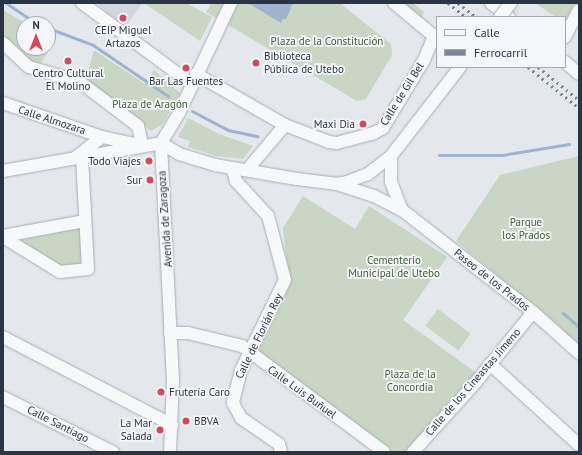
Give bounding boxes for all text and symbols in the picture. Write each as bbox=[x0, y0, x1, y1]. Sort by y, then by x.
marker: CEIP Miguel Artazos bbox=[118, 13, 128, 23]
north arrow bbox=[16, 16, 56, 56]
legend bbox=[436, 16, 566, 68]
text: N bbox=[32, 18, 40, 32]
place label: CEIP Miguel Artazos bbox=[95, 24, 151, 50]
text: Calle bbox=[474, 25, 500, 40]
park label: Plaza de la Constitución bbox=[271, 34, 383, 48]
text: Ferrocarril bbox=[474, 45, 527, 60]
place label: Biblioteca Pública de Utebo bbox=[264, 50, 344, 76]
marker: Centro Cultural El Molino bbox=[63, 56, 73, 66]
marker: Biblioteca Pública de Utebo bbox=[251, 58, 261, 68]
street label: Calle de Gil Bel bbox=[377, 60, 427, 128]
marker: Bar Las Fuentes bbox=[181, 63, 191, 73]
place label: Centro Cultural El Molino bbox=[32, 67, 104, 93]
place label: Bar Las Fuentes bbox=[149, 74, 223, 88]
park label: Plaza de Aragón bbox=[112, 97, 188, 111]
street label: Calle Almozara bbox=[16, 103, 88, 137]
place label: Maxi Dia bbox=[314, 117, 355, 131]
marker: Maxi Dia bbox=[358, 119, 368, 129]
place label: Todo Viajes bbox=[88, 154, 141, 168]
marker: Todo Viajes bbox=[144, 156, 154, 166]
street label: Avenida de Zaragoza bbox=[155, 170, 175, 268]
place label: Sur bbox=[126, 173, 142, 187]
marker: Sur bbox=[145, 175, 155, 185]
park label: Parque los Prados bbox=[502, 216, 550, 242]
street label: Paseo de los Prados bbox=[451, 246, 533, 314]
park label: Cementerio Municipal de Utebo bbox=[348, 254, 440, 280]
street label: Calle de Florián Rey bbox=[233, 291, 285, 381]
street label: Calle de los Cineastas Jimeno bbox=[423, 326, 523, 438]
street label: Calle Luis Buñuel bbox=[265, 363, 339, 421]
park label: Plaza de la Concordia bbox=[384, 368, 436, 394]
place label: Frutería Caro bbox=[169, 385, 230, 399]
marker: Frutería Caro bbox=[156, 387, 166, 397]
street label: Calle Santiago bbox=[25, 403, 91, 445]
place label: BBVA bbox=[194, 414, 219, 428]
marker: BBVA bbox=[181, 416, 191, 426]
place label: La Mar Salada bbox=[120, 417, 152, 443]
marker: La Mar Salada bbox=[155, 425, 165, 435]

